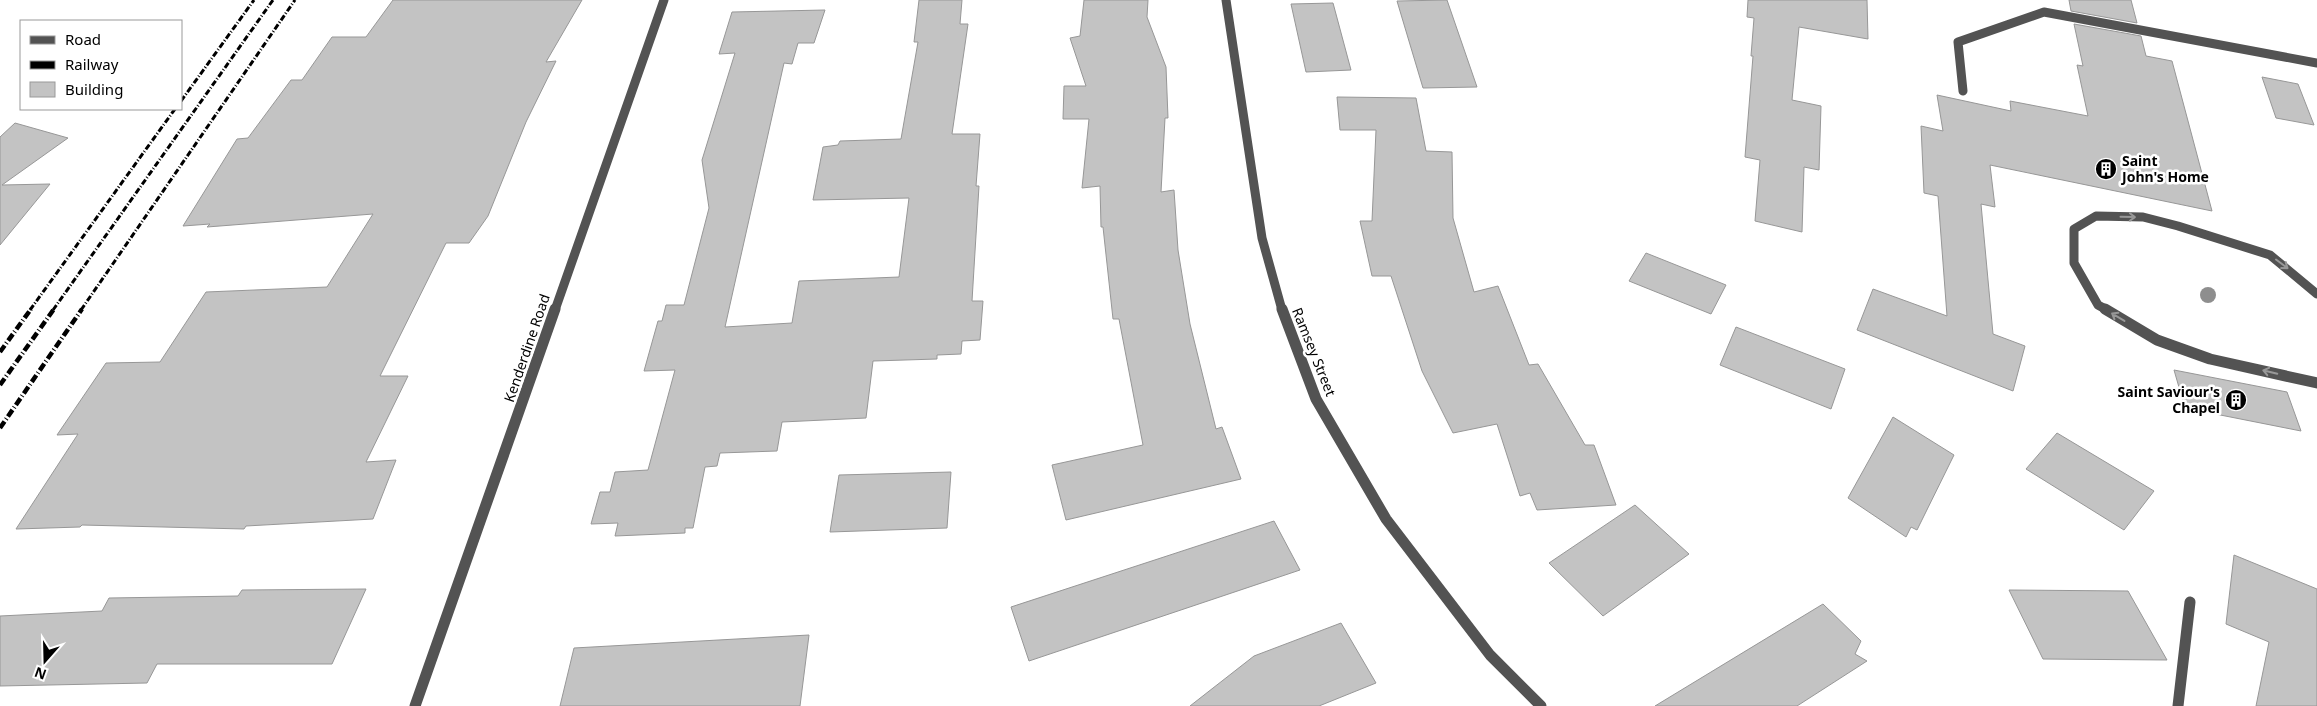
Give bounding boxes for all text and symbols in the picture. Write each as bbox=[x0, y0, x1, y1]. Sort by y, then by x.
legend bbox=[20, 20, 182, 110]
text: Road bbox=[65, 29, 101, 49]
text: Railway bbox=[65, 54, 119, 74]
text: Building bbox=[65, 79, 123, 99]
place label: Saint John's Home bbox=[2120, 151, 2209, 186]
building icon: Saint John's Home bbox=[2094, 157, 2118, 181]
one-way arrow bbox=[2119, 212, 2135, 222]
one-way arrow bbox=[2275, 259, 2289, 269]
street label: Kenderdine Road bbox=[499, 291, 554, 404]
street label: Ramsey Street bbox=[1288, 305, 1341, 399]
one-way arrow bbox=[2112, 311, 2126, 321]
one-way arrow bbox=[2262, 366, 2278, 376]
place label: Saint Saviour's Chapel bbox=[2118, 382, 2220, 417]
building icon: Saint Saviour's Chapel bbox=[2224, 388, 2248, 412]
north arrow bbox=[20, 636, 70, 686]
text: N bbox=[32, 663, 49, 685]

